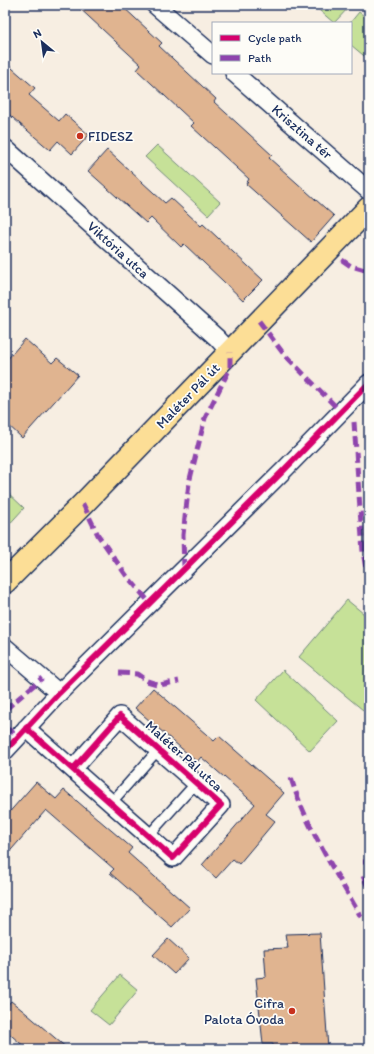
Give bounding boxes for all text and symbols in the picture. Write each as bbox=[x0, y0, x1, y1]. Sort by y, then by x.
north arrow bbox=[22, 22, 62, 62]
legend bbox=[212, 22, 352, 74]
text: N bbox=[31, 26, 44, 41]
text: Cycle path bbox=[248, 31, 302, 45]
text: Path bbox=[248, 51, 271, 65]
street label: Krisztina tér bbox=[268, 101, 336, 163]
place label: FIDESZ bbox=[88, 128, 133, 145]
marker: FIDESZ bbox=[75, 131, 85, 141]
street label: Viktória utca bbox=[84, 218, 152, 282]
street label: Maléter Pál út bbox=[153, 360, 223, 432]
street label: Maléter Pál utca bbox=[142, 717, 226, 795]
place label: Cifra Palota Óvoda bbox=[204, 995, 284, 1028]
marker: Cifra Palota Óvoda bbox=[287, 1006, 297, 1016]

